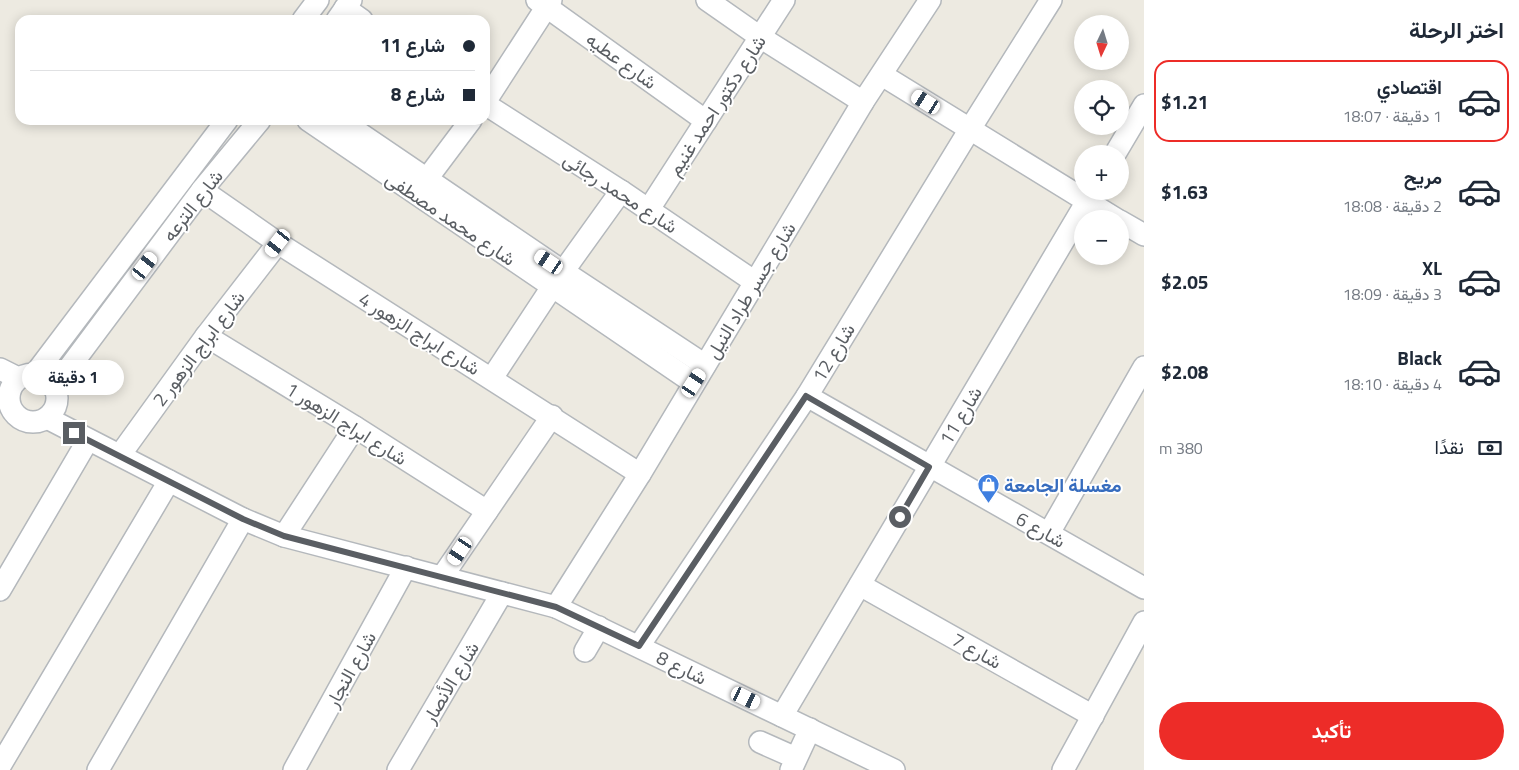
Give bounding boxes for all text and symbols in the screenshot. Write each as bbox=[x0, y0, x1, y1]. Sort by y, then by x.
text: اختر الرحلة bbox=[1409, 13, 1504, 47]
north arrow bbox=[1074, 15, 1129, 70]
map controls bbox=[1074, 15, 1129, 265]
street label: شارع عطيه bbox=[580, 24, 664, 96]
street label: شارع دكتور احمد غنيم bbox=[659, 29, 773, 181]
text: شارع 11 bbox=[380, 30, 445, 59]
text: اقتصادي bbox=[1377, 72, 1442, 101]
text: شارع 8 bbox=[391, 79, 445, 108]
icon: car bbox=[1457, 79, 1502, 124]
button: locate bbox=[1074, 80, 1129, 135]
text: $1.21 bbox=[1161, 87, 1208, 116]
car bbox=[909, 88, 942, 116]
text: 1 دقيقة · 18:07 bbox=[1343, 104, 1442, 128]
street label: شارع محمد رجائى bbox=[558, 144, 684, 240]
button: + bbox=[1074, 145, 1129, 200]
text: مريح bbox=[1404, 162, 1442, 191]
street label: شارع الترعه bbox=[154, 163, 230, 247]
street label: شارع محمد مصطفى bbox=[380, 164, 522, 272]
icon: car bbox=[1457, 169, 1502, 214]
text: $1.63 bbox=[1161, 177, 1208, 206]
text: 2 دقيقة · 18:08 bbox=[1343, 194, 1442, 218]
button: − bbox=[1074, 210, 1129, 265]
street label: شارع جسر طراد النيل bbox=[698, 216, 802, 364]
car bbox=[262, 227, 293, 259]
car bbox=[532, 247, 565, 277]
car bbox=[129, 250, 160, 282]
text: XL bbox=[1422, 253, 1442, 282]
icon: car bbox=[1457, 259, 1502, 304]
text: $2.05 bbox=[1161, 267, 1208, 296]
text: 3 دقيقة · 18:09 bbox=[1343, 282, 1442, 306]
street label: شارع ابراج الزهور 2 bbox=[145, 284, 251, 412]
street label: شارع ابراج الزهور 4 bbox=[354, 284, 486, 382]
street label: شارع 12 bbox=[804, 317, 862, 387]
text: Black bbox=[1397, 343, 1442, 372]
icon: car bbox=[1457, 349, 1502, 394]
text: $2.08 bbox=[1161, 357, 1208, 386]
callout: 1 دقيقة bbox=[23, 360, 125, 396]
text: 1 دقيقة bbox=[48, 365, 98, 389]
car bbox=[679, 366, 708, 400]
text: 4 دقيقة · 18:10 bbox=[1343, 372, 1442, 396]
street label: شارع ابراج الزهور 1 bbox=[281, 374, 413, 472]
street label: شارع 11 bbox=[931, 380, 989, 450]
route end bbox=[63, 422, 85, 444]
text: نقدًا bbox=[1435, 432, 1464, 461]
icon: cash bbox=[1476, 434, 1504, 462]
text: 380 m bbox=[1159, 436, 1203, 460]
place label: مغسلة الجامعة bbox=[1004, 470, 1122, 499]
shop icon: مغسلة الجامعة bbox=[976, 472, 1000, 503]
street label: شارع 6 bbox=[1011, 503, 1071, 555]
route start bbox=[889, 506, 911, 528]
car bbox=[445, 534, 474, 568]
street label: شارع 7 bbox=[947, 624, 1007, 676]
street label: شارع النجار bbox=[317, 626, 383, 713]
street label: شارع الأنصار bbox=[414, 636, 486, 729]
street label: شارع 8 bbox=[652, 642, 712, 692]
car bbox=[729, 685, 762, 711]
button: تأكيد bbox=[1159, 702, 1504, 760]

